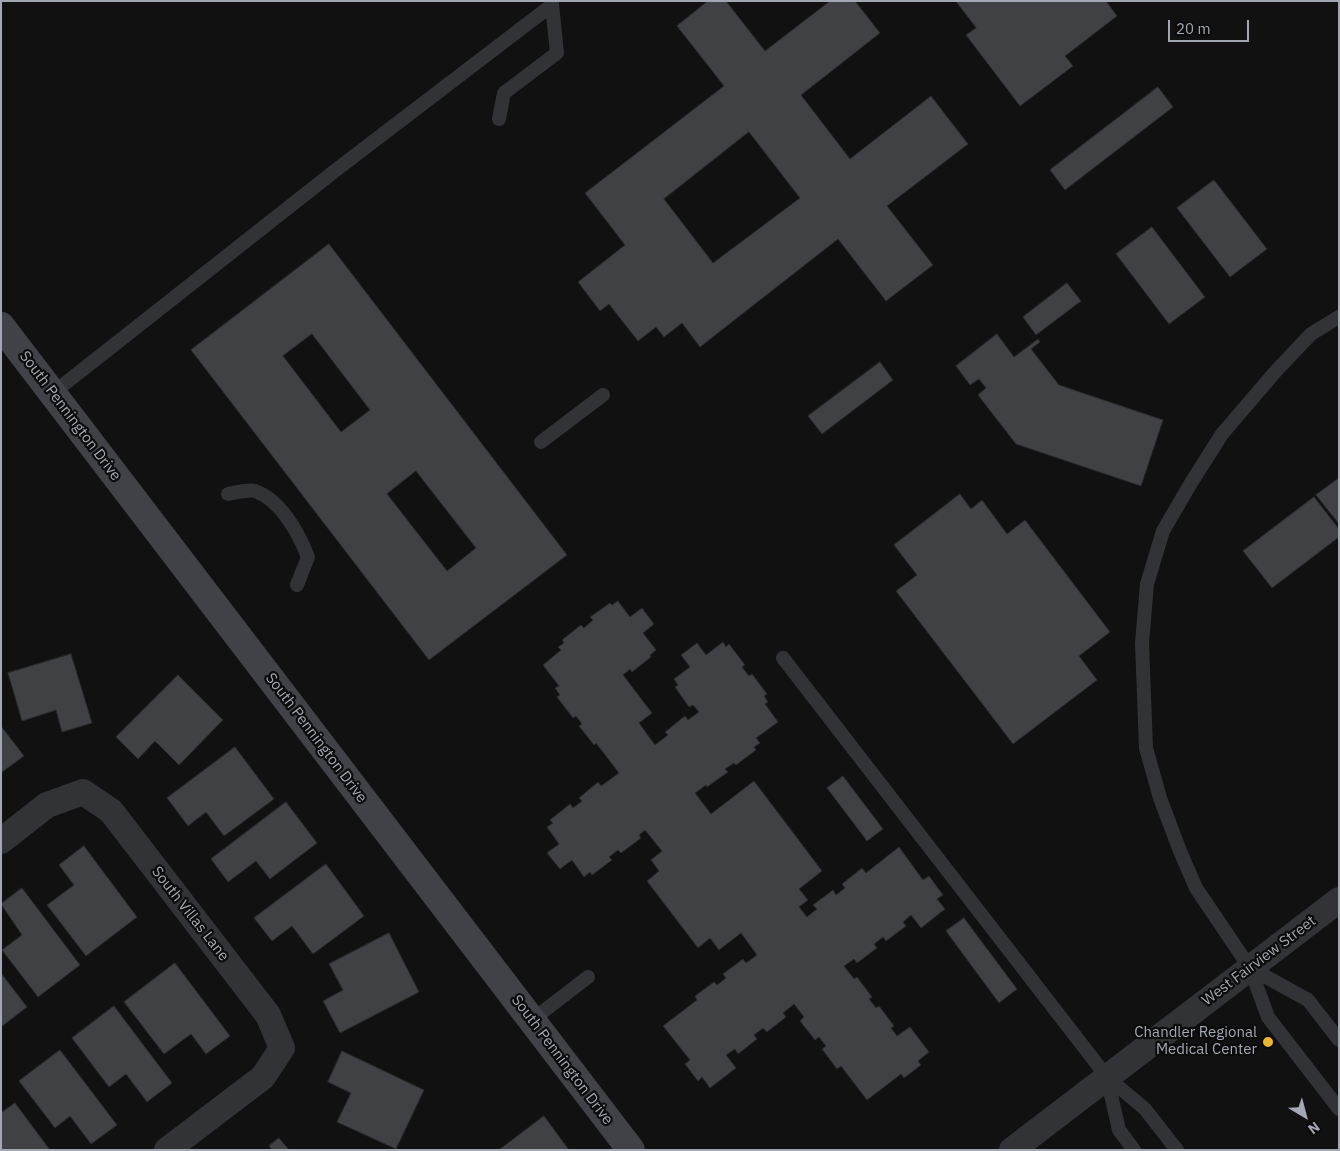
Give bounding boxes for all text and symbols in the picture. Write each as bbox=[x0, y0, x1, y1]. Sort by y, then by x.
scale bar bbox=[1170, 10, 1251, 42]
text: 20 m bbox=[1176, 19, 1211, 38]
street label: South Pennington Drive bbox=[15, 348, 125, 484]
street label: South Pennington Drive bbox=[261, 670, 371, 806]
street label: South Villas Lane bbox=[147, 863, 233, 965]
street label: West Fairview Street bbox=[1198, 912, 1320, 1010]
street label: South Pennington Drive bbox=[507, 992, 617, 1128]
place label: Chandler Regional Medical Center bbox=[1134, 1024, 1257, 1059]
marker: Chandler Regional Medical Center bbox=[1261, 1035, 1275, 1049]
north arrow bbox=[1280, 1091, 1330, 1141]
text: N bbox=[1305, 1118, 1323, 1138]

